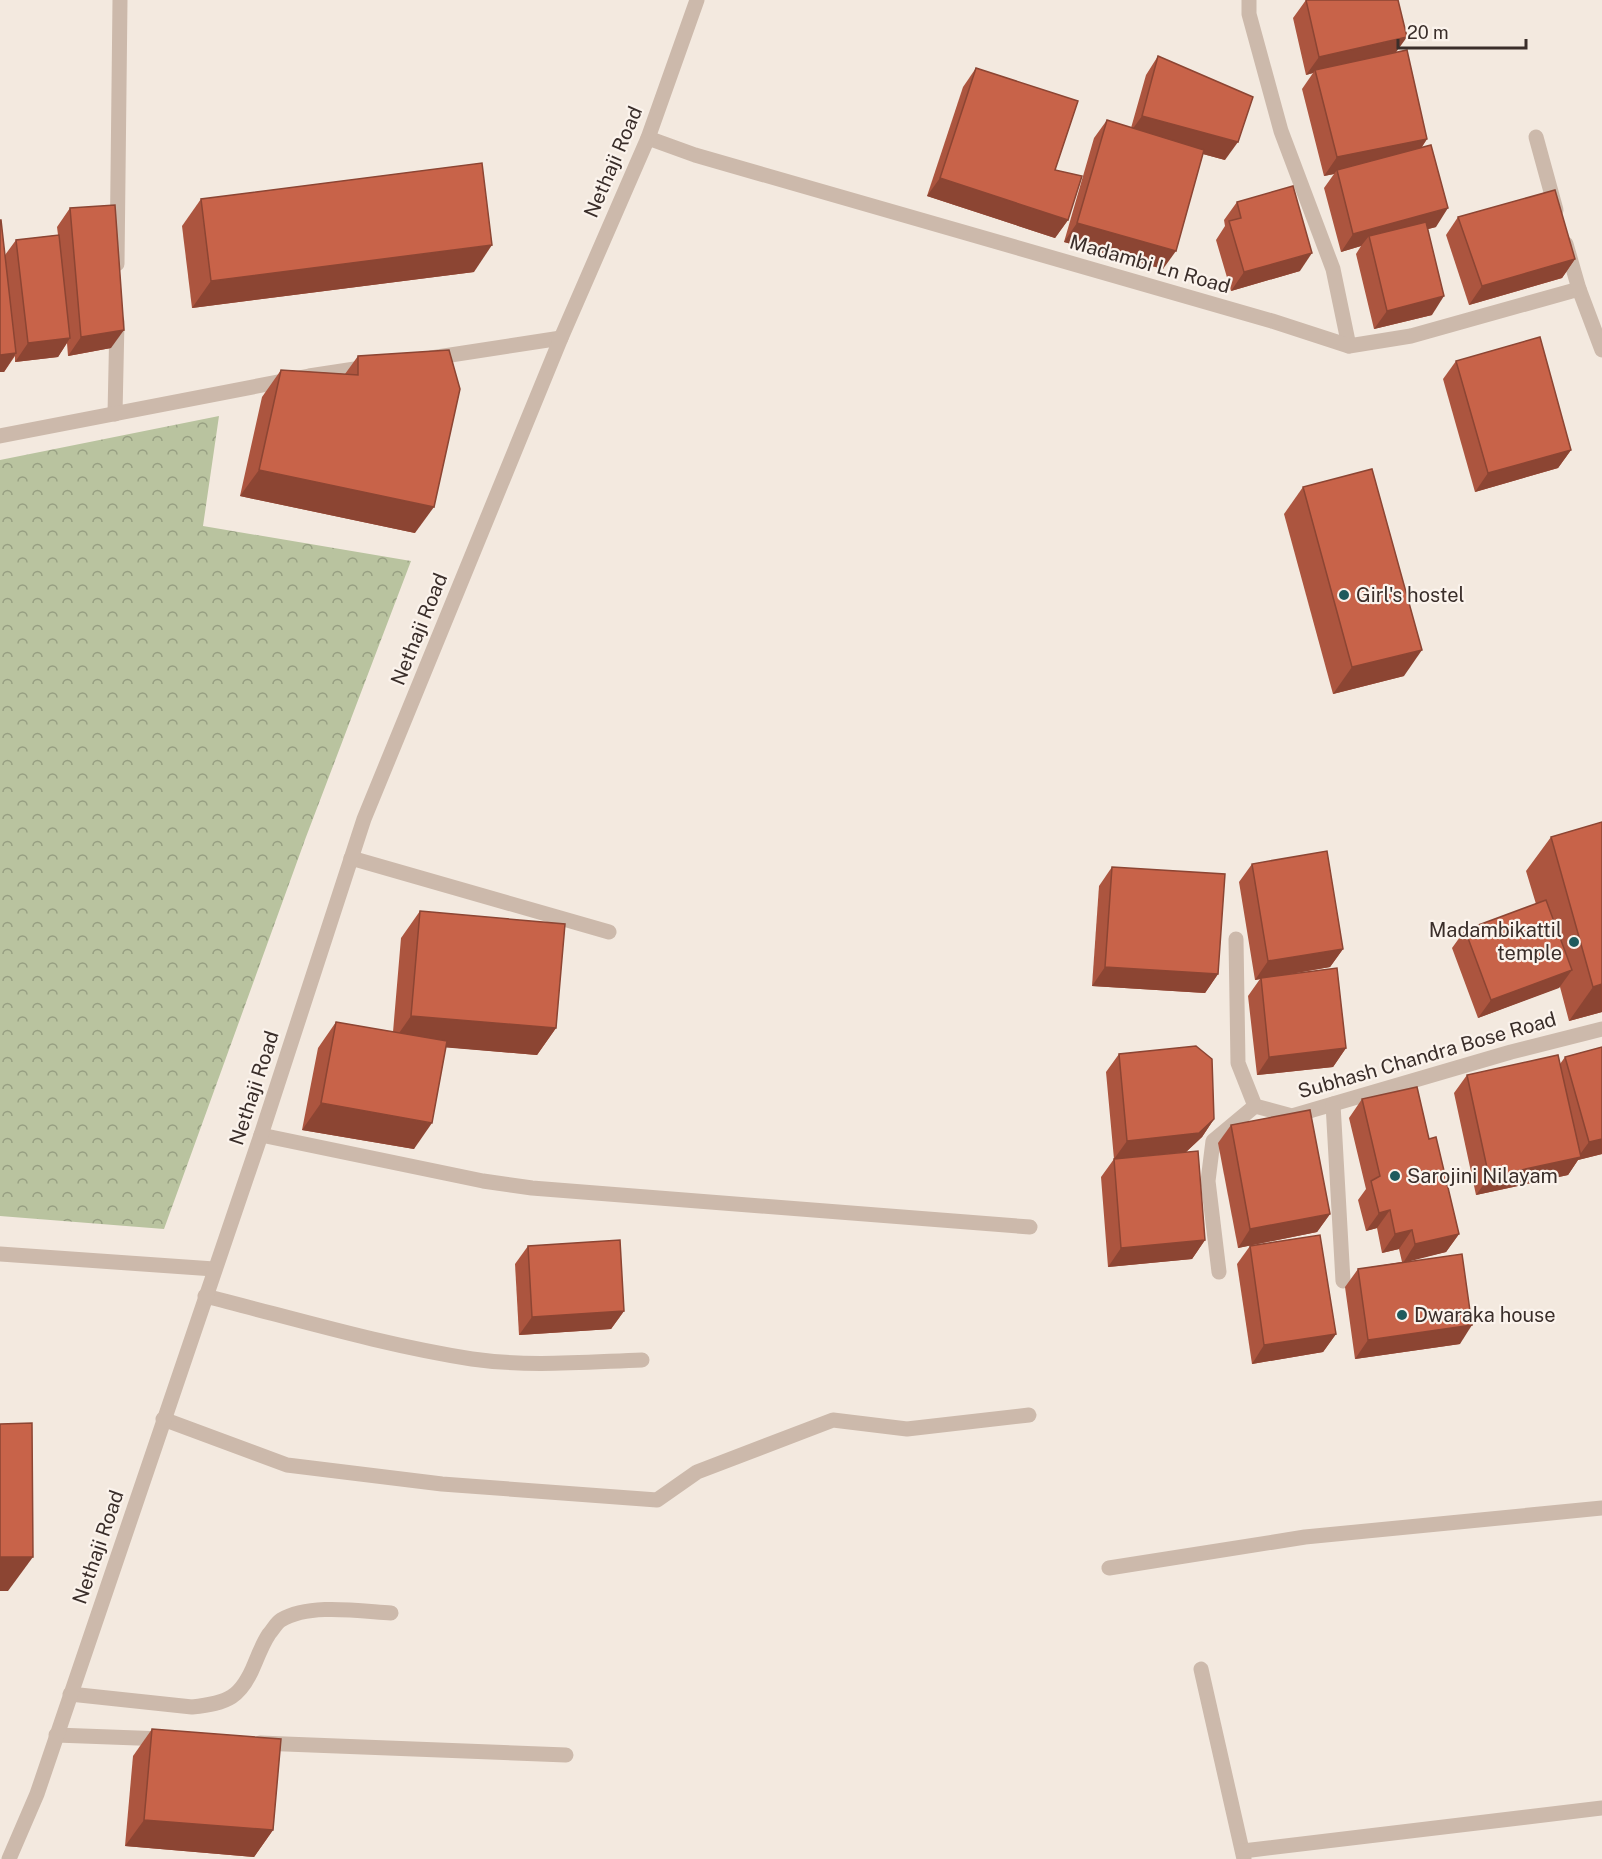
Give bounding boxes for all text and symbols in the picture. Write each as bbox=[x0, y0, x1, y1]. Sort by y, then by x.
scale bar bbox=[1398, 12, 1526, 50]
text: 20 m bbox=[1407, 22, 1449, 43]
street label: Nethaji Road bbox=[579, 103, 647, 221]
street label: Madambi Ln Road bbox=[1067, 230, 1233, 298]
street label: Nethaji Road bbox=[386, 569, 452, 689]
place label: Girl's hostel bbox=[1356, 583, 1465, 607]
marker: Girl's hostel bbox=[1337, 588, 1351, 602]
place label: Madambikattil temple bbox=[1429, 918, 1562, 965]
marker: Madambikattil temple bbox=[1567, 935, 1581, 949]
street label: Subhash Chandra Bose Road bbox=[1295, 1007, 1559, 1103]
street label: Nethaji Road bbox=[224, 1028, 284, 1148]
place label: Sarojini Nilayam bbox=[1407, 1164, 1558, 1188]
marker: Sarojini Nilayam bbox=[1388, 1169, 1402, 1183]
place label: Dwaraka house bbox=[1414, 1303, 1556, 1327]
marker: Dwaraka house bbox=[1395, 1308, 1409, 1322]
street label: Nethaji Road bbox=[67, 1487, 129, 1607]

